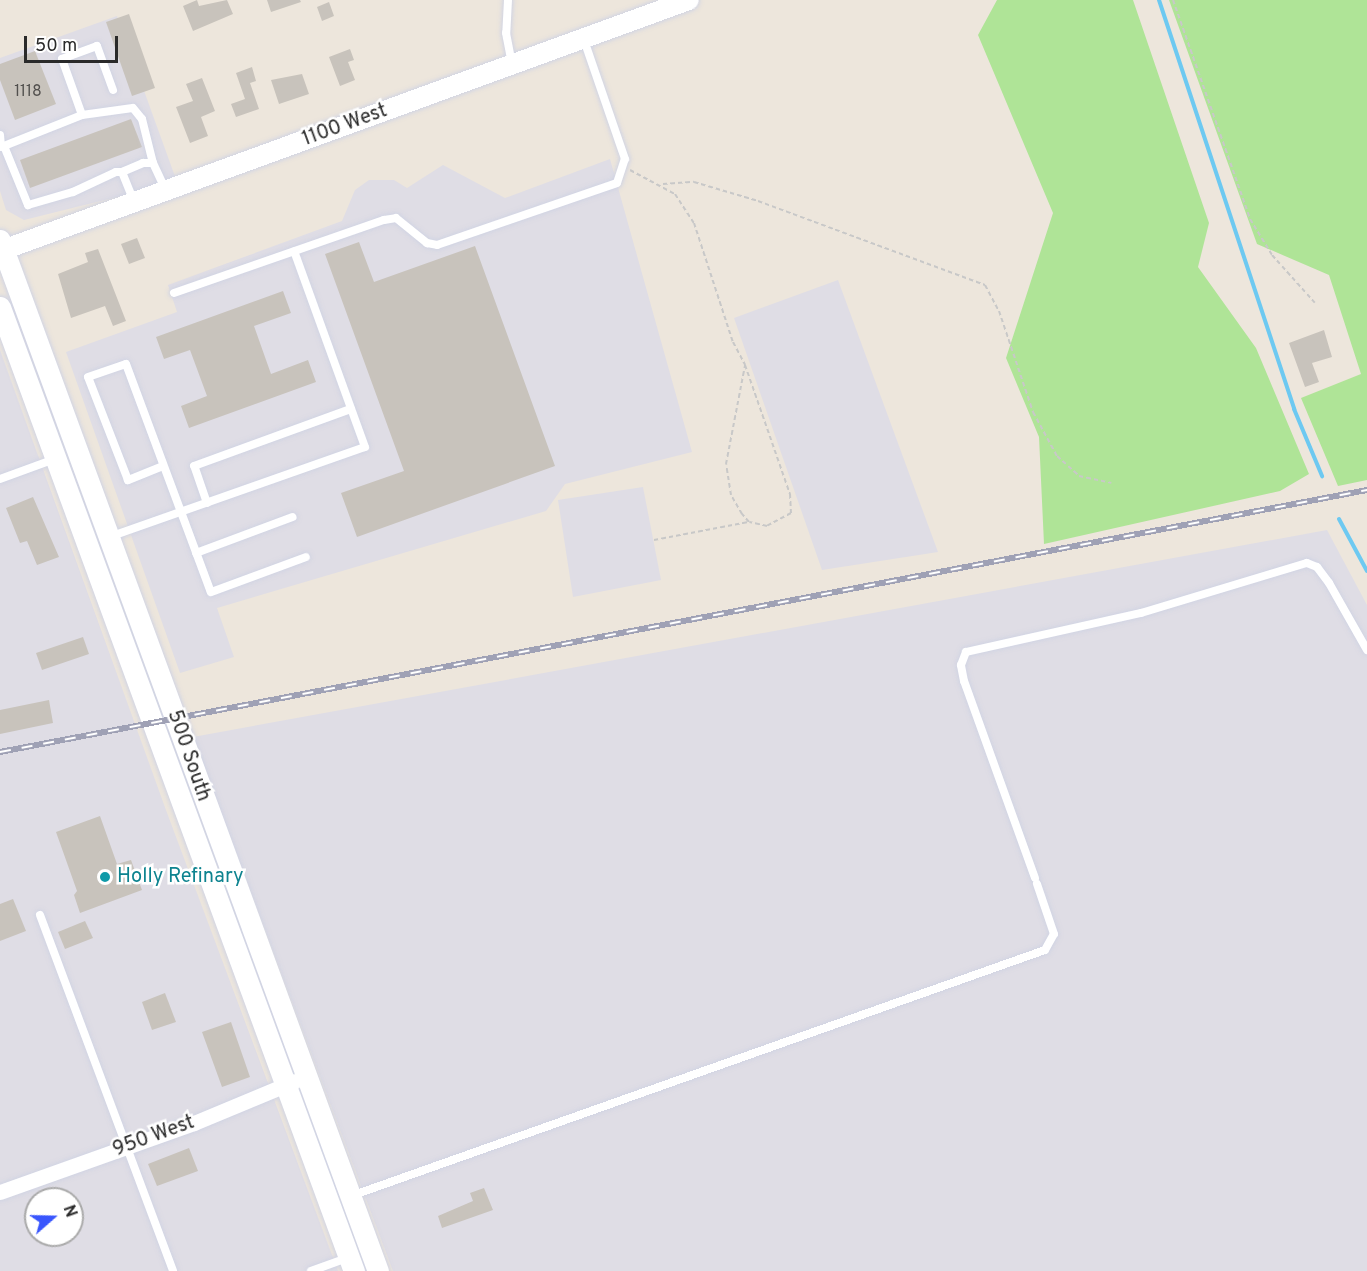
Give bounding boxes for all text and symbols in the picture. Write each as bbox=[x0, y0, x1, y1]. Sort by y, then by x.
scale bar bbox=[27, 24, 122, 62]
text: 50 m bbox=[35, 35, 77, 58]
house number: 1118 bbox=[14, 82, 42, 102]
street label: 1100 West bbox=[299, 100, 391, 152]
street label: 500 South bbox=[161, 707, 215, 805]
place label: Holly Refinary bbox=[117, 865, 244, 889]
marker: Holly Refinary bbox=[98, 870, 112, 884]
street label: 950 West bbox=[110, 1111, 198, 1163]
north arrow bbox=[24, 1187, 84, 1247]
text: N bbox=[58, 1203, 80, 1220]

